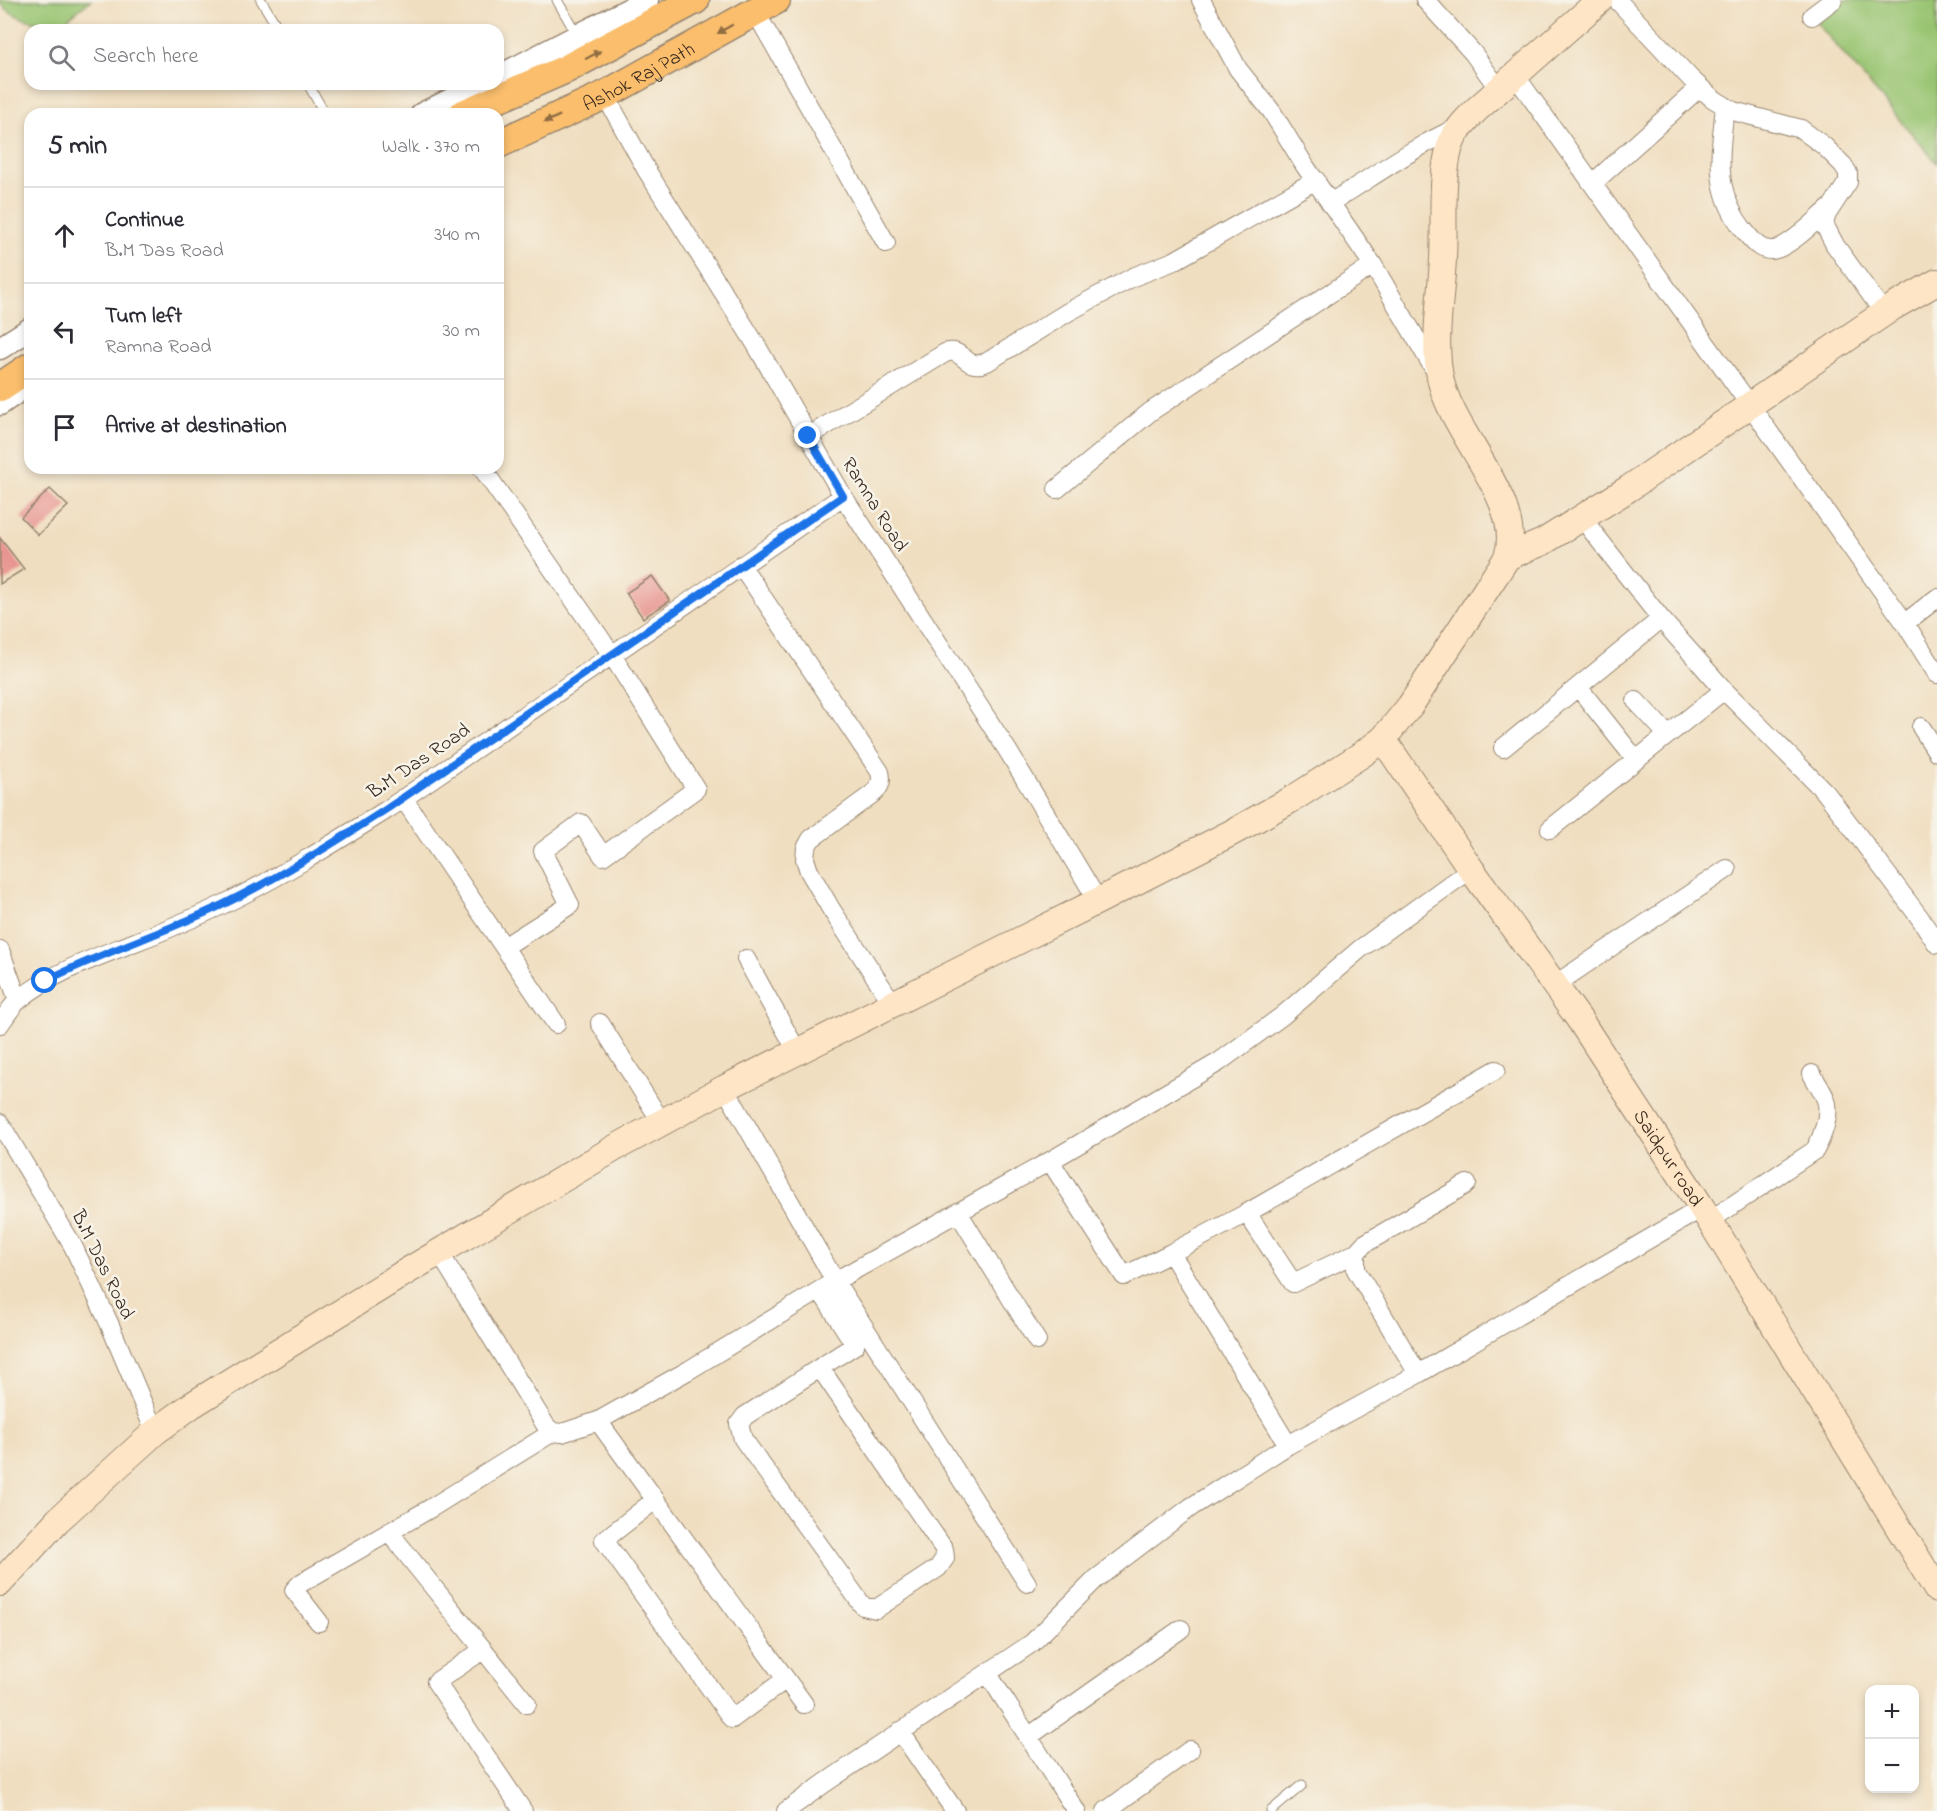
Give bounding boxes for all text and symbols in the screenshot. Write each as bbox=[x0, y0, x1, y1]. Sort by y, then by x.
search box bbox=[24, 24, 504, 90]
one-way arrow bbox=[716, 24, 733, 34]
street label: Ashok Raj Path bbox=[579, 36, 701, 120]
icon: search bbox=[45, 41, 78, 74]
text: Search here bbox=[93, 41, 198, 73]
one-way arrow bbox=[585, 50, 602, 60]
one-way arrow bbox=[544, 115, 561, 124]
text: 5 min bbox=[48, 128, 107, 166]
text: Walk · 370 m bbox=[382, 133, 480, 162]
text: Continue bbox=[105, 205, 184, 237]
icon: ahead bbox=[48, 219, 81, 252]
text: 340 m bbox=[434, 221, 480, 250]
text: B.M Das Road bbox=[105, 237, 224, 266]
text: Turn left bbox=[105, 301, 182, 333]
icon: left bbox=[48, 315, 81, 348]
text: 30 m bbox=[443, 317, 480, 346]
text: Ramna Road bbox=[105, 333, 212, 362]
icon: arrive bbox=[48, 411, 81, 444]
text: Arrive at destination bbox=[105, 411, 287, 443]
route end bbox=[794, 422, 820, 448]
street label: Ramna Road bbox=[833, 452, 914, 558]
street label: B.M Das Road bbox=[361, 717, 477, 808]
route start bbox=[31, 967, 57, 993]
street label: Saidpur road bbox=[1625, 1105, 1709, 1213]
street label: B.M Das Road bbox=[62, 1204, 141, 1325]
map controls bbox=[1865, 1685, 1919, 1793]
button: + bbox=[1865, 1685, 1919, 1739]
button: − bbox=[1865, 1739, 1919, 1793]

